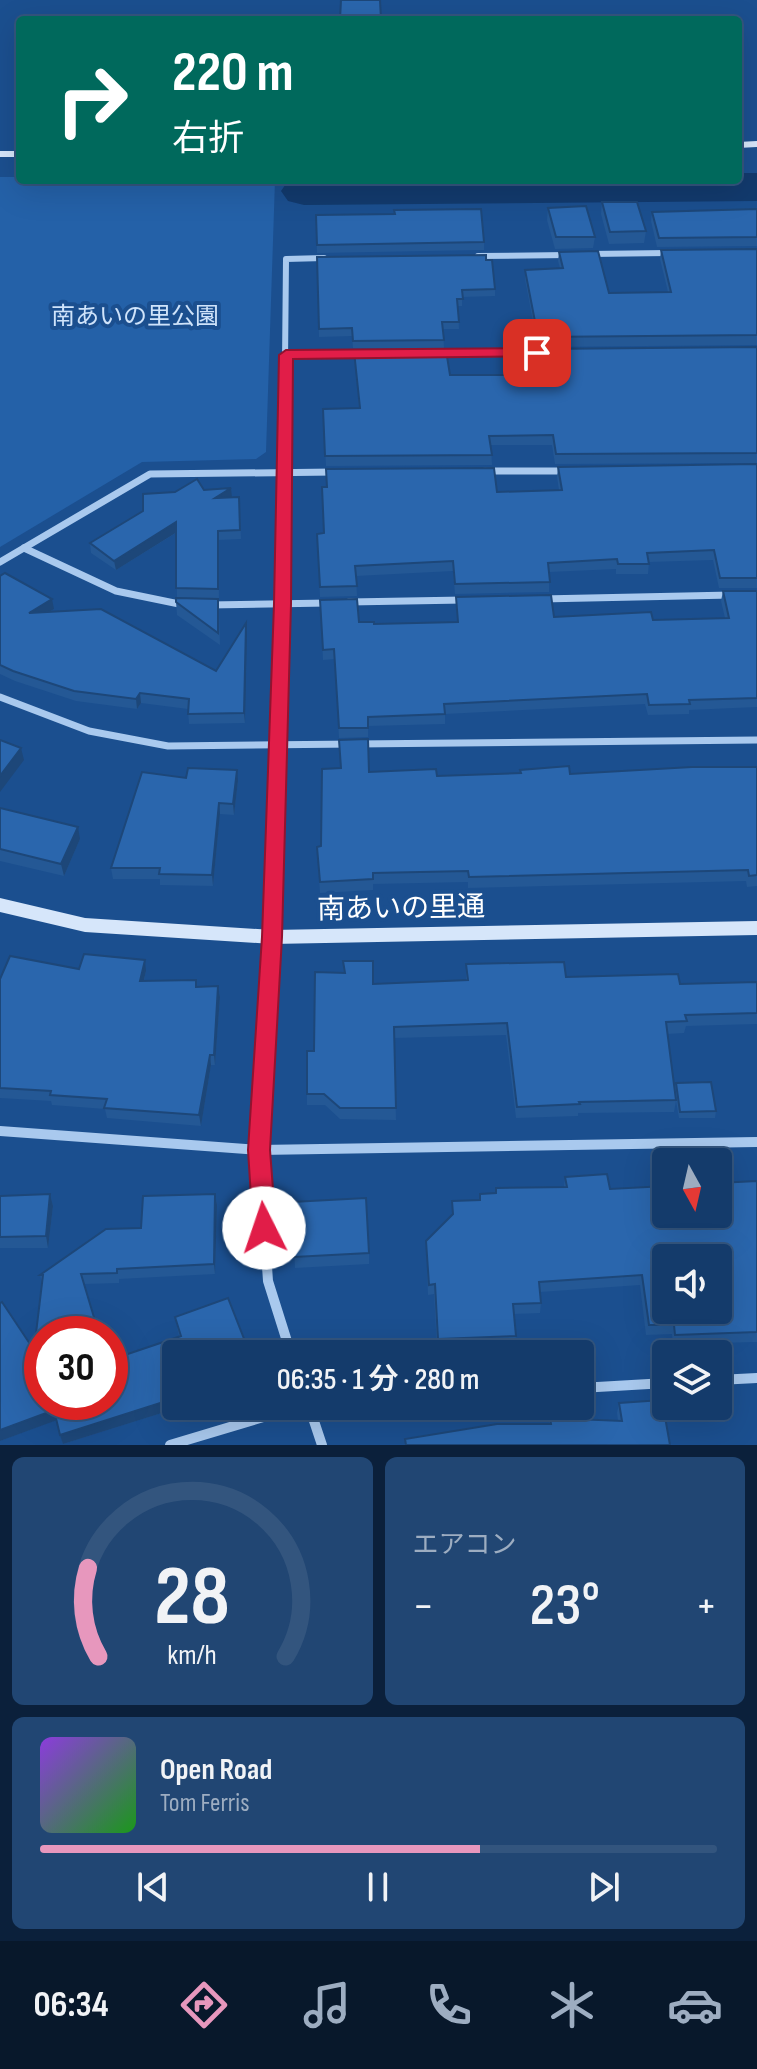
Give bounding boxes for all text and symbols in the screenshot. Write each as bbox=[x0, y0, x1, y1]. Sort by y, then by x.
text: 220 m bbox=[172, 40, 294, 107]
icon: right bbox=[40, 48, 144, 152]
text: 右折 bbox=[172, 118, 244, 161]
park label: 南あいの里公園 bbox=[51, 302, 219, 331]
pin bbox=[503, 319, 571, 387]
icon: arrive bbox=[515, 331, 559, 375]
street label: 南あいの里通 bbox=[317, 891, 485, 926]
north arrow bbox=[652, 1148, 732, 1228]
map controls bbox=[652, 1148, 732, 1420]
position arrow bbox=[222, 1186, 306, 1270]
button: sound bbox=[652, 1244, 732, 1324]
speed limit sign: 30 bbox=[24, 1316, 128, 1420]
button: layers bbox=[652, 1340, 732, 1420]
text: 06:35 · 1 分 · 280 m bbox=[277, 1362, 479, 1398]
text: エアコン bbox=[413, 1530, 517, 1561]
text: 28 bbox=[154, 1548, 230, 1648]
text: 23° bbox=[530, 1570, 600, 1642]
text: − bbox=[413, 1580, 434, 1633]
text: + bbox=[695, 1580, 717, 1633]
text: km/h bbox=[168, 1638, 217, 1673]
text: Open Road bbox=[160, 1752, 272, 1788]
text: Tom Ferris bbox=[160, 1788, 250, 1819]
icon: previous bbox=[131, 1865, 175, 1909]
icon: pause bbox=[356, 1865, 400, 1909]
icon: next bbox=[582, 1865, 626, 1909]
icon: directions bbox=[176, 1977, 232, 2033]
icon: music bbox=[299, 1977, 355, 2033]
icon: phone bbox=[421, 1977, 477, 2033]
icon: climate bbox=[544, 1977, 600, 2033]
icon: car bbox=[667, 1977, 723, 2033]
text: 06:34 bbox=[33, 1984, 109, 2027]

